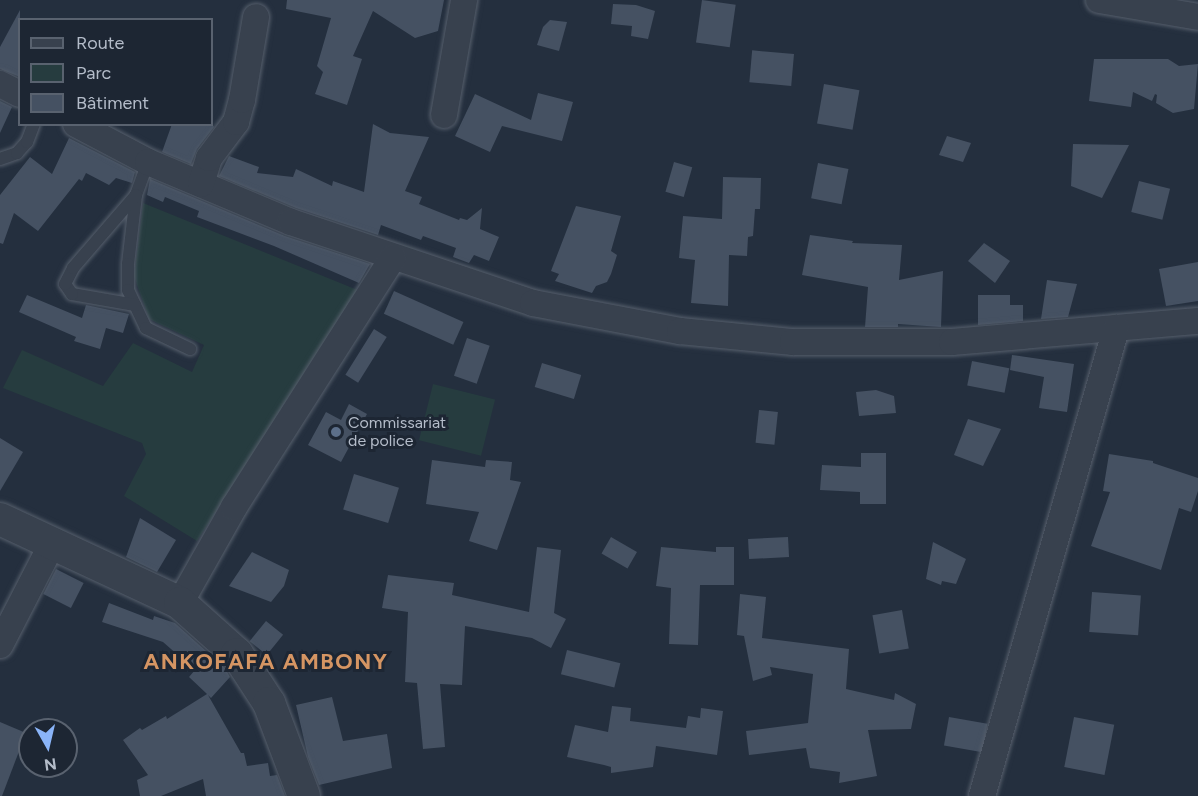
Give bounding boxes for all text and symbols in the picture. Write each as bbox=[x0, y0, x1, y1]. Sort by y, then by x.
legend bbox=[18, 18, 213, 126]
text: Route bbox=[76, 32, 124, 54]
text: Parc bbox=[76, 62, 111, 84]
text: Bâtiment bbox=[76, 92, 149, 114]
place label: Commissariat de police bbox=[348, 413, 446, 451]
marker: Commissariat de police bbox=[329, 425, 343, 439]
district label: ANKOFAFA AMBONY bbox=[144, 649, 388, 675]
north arrow bbox=[18, 718, 78, 778]
text: N bbox=[43, 754, 58, 775]

